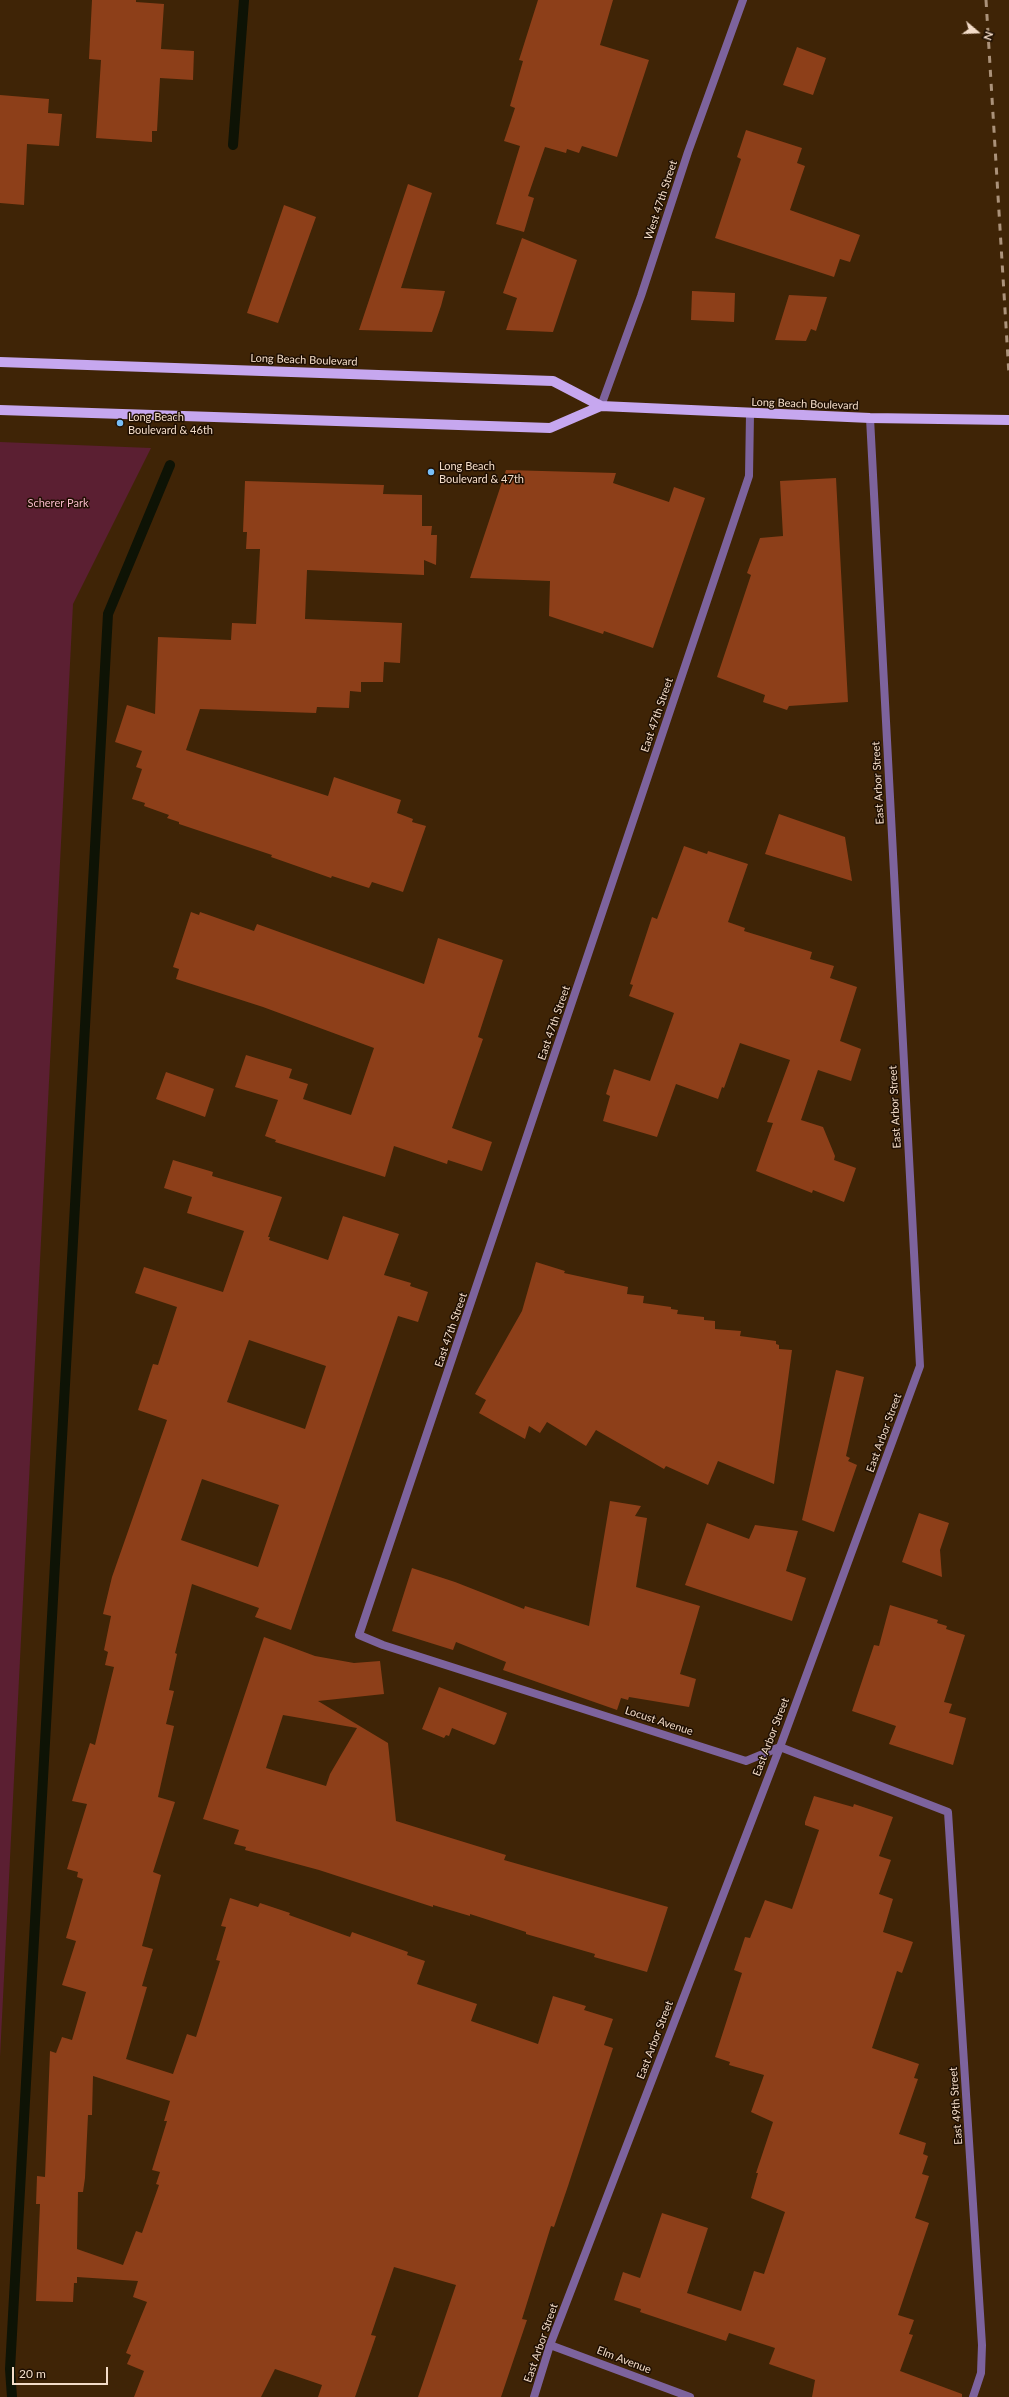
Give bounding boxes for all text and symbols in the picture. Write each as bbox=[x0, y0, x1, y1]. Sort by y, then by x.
north arrow bbox=[957, 12, 997, 52]
text: N bbox=[981, 30, 996, 42]
street label: West 47th Street bbox=[642, 159, 680, 241]
street label: Long Beach Boulevard bbox=[250, 352, 358, 368]
street label: Long Beach Boulevard bbox=[751, 396, 859, 412]
place label: Long Beach Boulevard & 46th bbox=[128, 410, 213, 436]
marker: Long Beach Boulevard & 46th bbox=[115, 418, 125, 428]
place label: Long Beach Boulevard & 47th bbox=[439, 459, 524, 485]
marker: Long Beach Boulevard & 47th bbox=[426, 467, 436, 477]
park label: Scherer Park bbox=[27, 496, 89, 510]
street label: East 47th Street bbox=[638, 676, 676, 754]
street label: East Arbor Street bbox=[869, 741, 887, 825]
street label: East 47th Street bbox=[535, 984, 573, 1062]
street label: East Arbor Street bbox=[886, 1065, 904, 1149]
street label: East 47th Street bbox=[432, 1291, 470, 1369]
street label: East Arbor Street bbox=[864, 1392, 904, 1474]
street label: East Arbor Street bbox=[750, 1696, 792, 1778]
street label: Locust Avenue bbox=[623, 1704, 695, 1738]
street label: East Arbor Street bbox=[634, 1999, 676, 2081]
street label: East 49th Street bbox=[947, 2067, 965, 2145]
street label: East Arbor Street bbox=[521, 2302, 561, 2384]
street label: Elm Avenue bbox=[595, 2344, 653, 2376]
scale bar bbox=[14, 2359, 110, 2385]
text: 20 m bbox=[19, 2366, 46, 2381]

